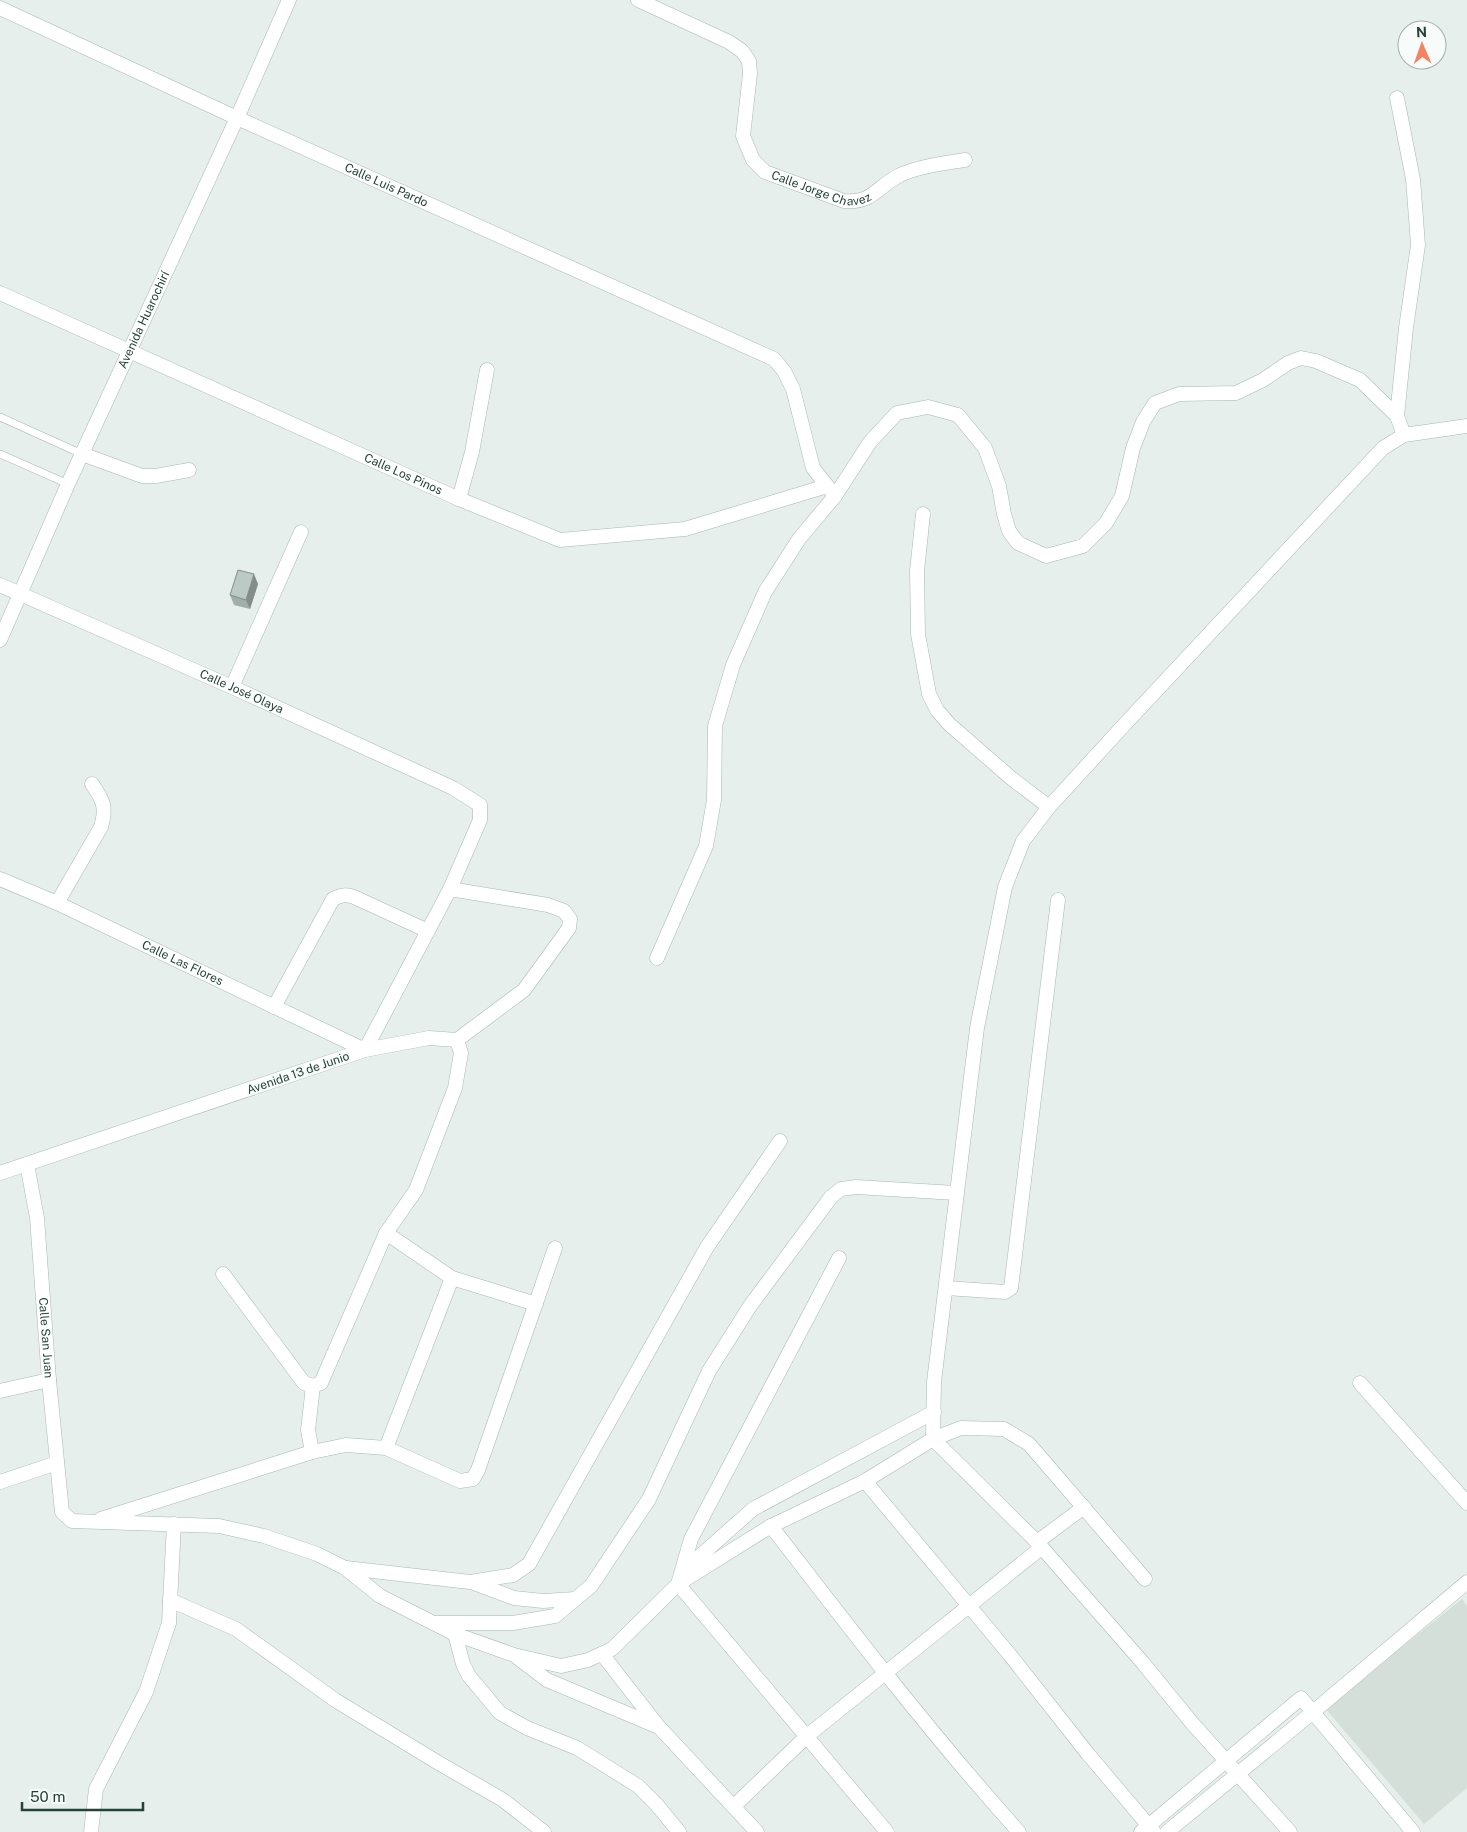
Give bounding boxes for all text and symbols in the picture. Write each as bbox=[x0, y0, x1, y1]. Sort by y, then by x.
north arrow bbox=[1397, 20, 1447, 70]
text: N bbox=[1416, 24, 1427, 40]
street label: Calle Luis Pardo bbox=[342, 160, 430, 210]
street label: Calle Jorge Chavez bbox=[769, 168, 874, 208]
street label: Avenida Huarochirí bbox=[115, 268, 173, 371]
street label: Calle Los Pinos bbox=[362, 450, 445, 498]
street label: Calle José Olaya bbox=[198, 667, 286, 716]
street label: Calle Las Flores bbox=[140, 938, 225, 988]
street label: Avenida 13 de Junio bbox=[245, 1049, 351, 1097]
street label: Calle San Juan bbox=[36, 1297, 56, 1379]
scale bar bbox=[22, 1780, 144, 1812]
text: 50 m bbox=[30, 1788, 65, 1805]

